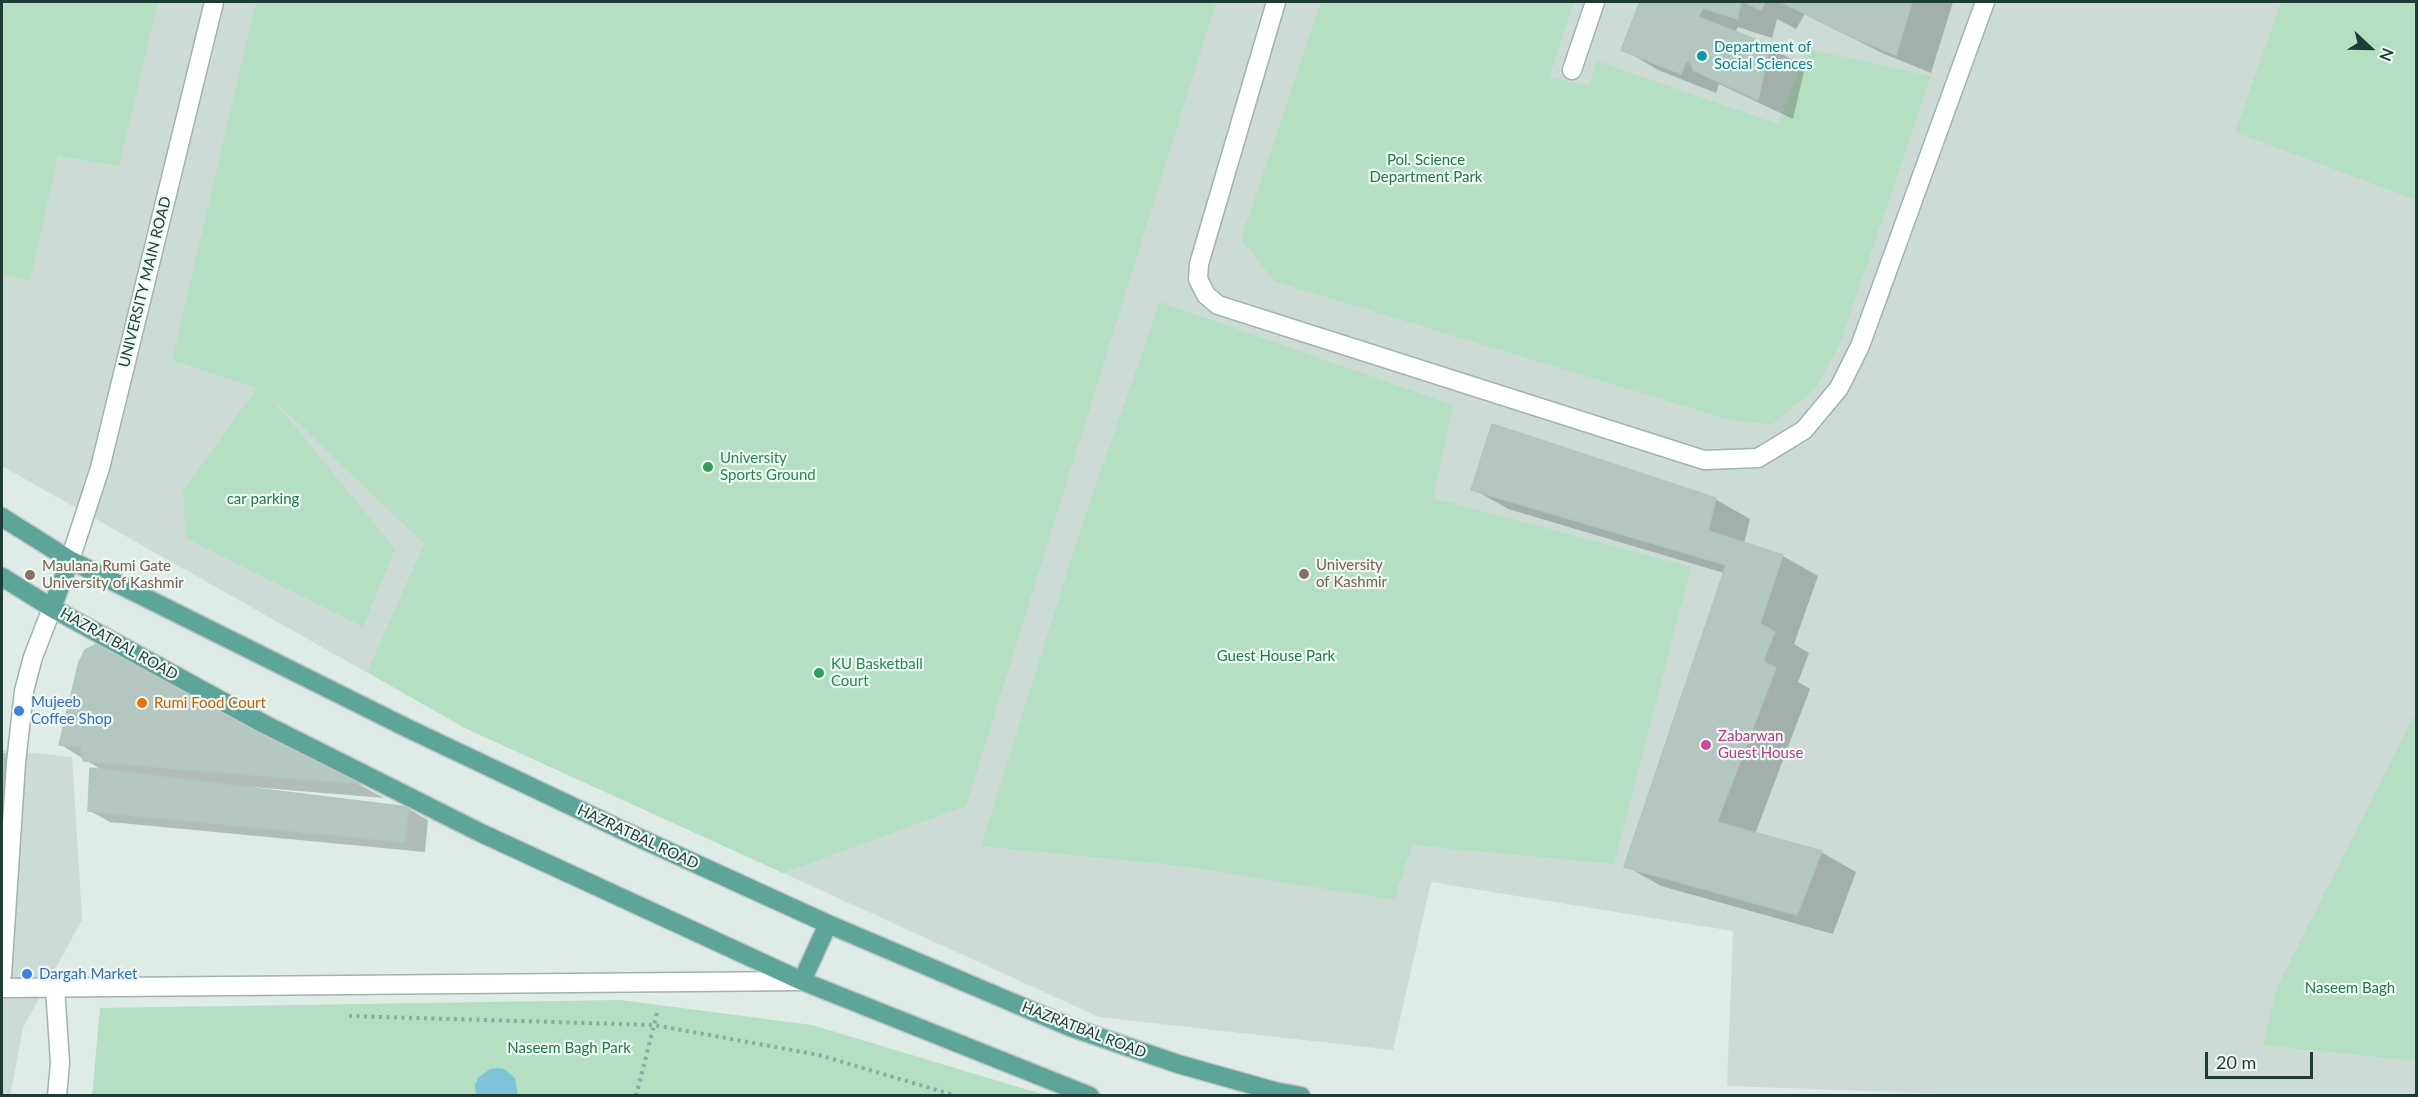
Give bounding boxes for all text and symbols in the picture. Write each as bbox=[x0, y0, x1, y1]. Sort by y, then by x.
north arrow bbox=[2340, 18, 2400, 78]
place label: Department of Social Sciences bbox=[1714, 38, 1813, 73]
text: N bbox=[2376, 46, 2398, 64]
marker: Department of Social Sciences bbox=[1695, 49, 1709, 63]
park label: Pol. Science Department Park bbox=[1370, 151, 1482, 186]
street label: UNIVERSITY MAIN ROAD bbox=[115, 195, 175, 369]
place label: University Sports Ground bbox=[720, 449, 816, 484]
marker: University Sports Ground bbox=[701, 460, 715, 474]
park label: car parking bbox=[227, 490, 299, 508]
place label: University of Kashmir bbox=[1316, 556, 1387, 591]
place label: Maulana Rumi Gate University of Kashmir bbox=[42, 557, 184, 592]
marker: University of Kashmir bbox=[1297, 567, 1311, 581]
marker: Maulana Rumi Gate University of Kashmir bbox=[23, 568, 37, 582]
street label: HAZRATBAL ROAD bbox=[57, 604, 181, 684]
park label: Guest House Park bbox=[1217, 647, 1335, 665]
place label: KU Basketball Court bbox=[831, 655, 923, 690]
marker: KU Basketball Court bbox=[812, 666, 826, 680]
place label: Mujeeb Coffee Shop bbox=[31, 693, 112, 728]
place label: Rumi Food Court bbox=[154, 694, 266, 712]
marker: Rumi Food Court bbox=[135, 696, 149, 710]
marker: Mujeeb Coffee Shop bbox=[12, 704, 26, 718]
place label: Zabarwan Guest House bbox=[1718, 727, 1803, 762]
marker: Zabarwan Guest House bbox=[1699, 738, 1713, 752]
street label: HAZRATBAL ROAD bbox=[574, 801, 702, 873]
place label: Dargah Market bbox=[39, 965, 137, 983]
marker: Dargah Market bbox=[20, 967, 34, 981]
park label: Naseem Bagh bbox=[2305, 979, 2395, 997]
street label: HAZRATBAL ROAD bbox=[1019, 998, 1149, 1062]
park label: Naseem Bagh Park bbox=[507, 1039, 631, 1057]
scale bar bbox=[2208, 1040, 2316, 1078]
text: 20 m bbox=[2216, 1051, 2256, 1073]

